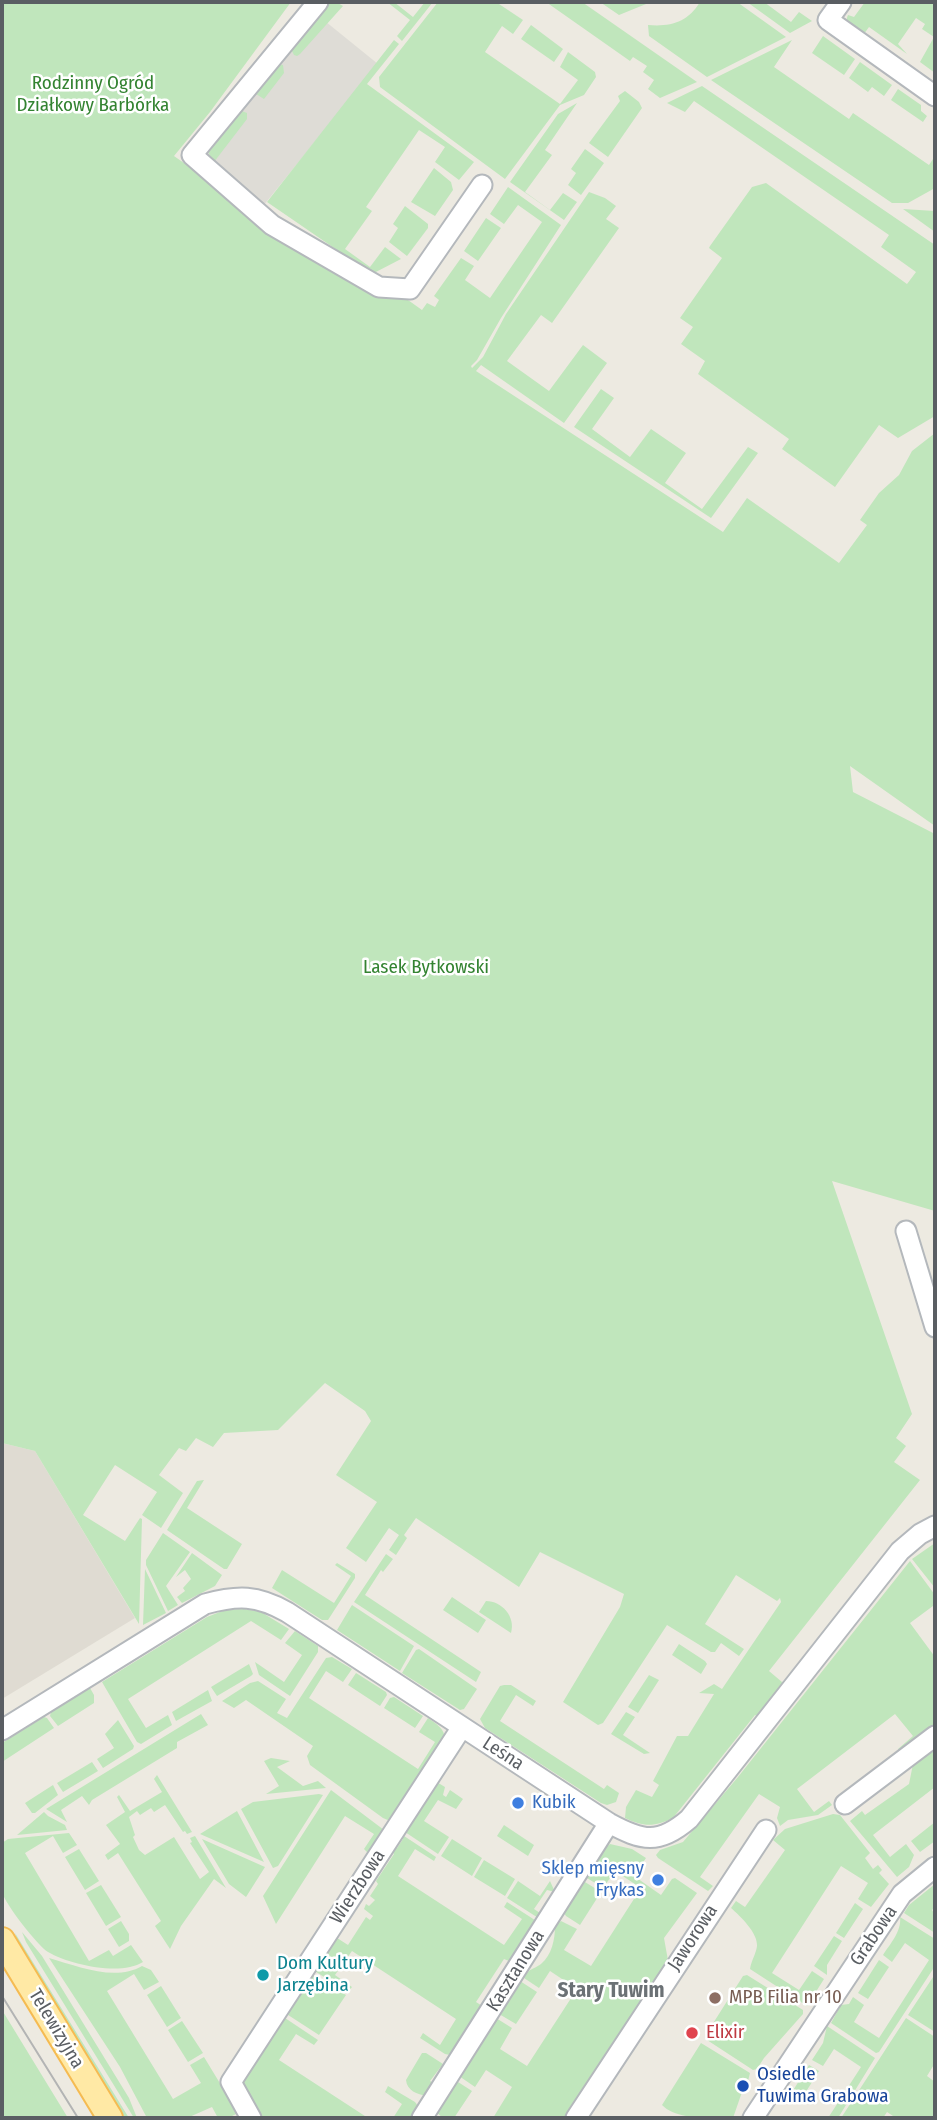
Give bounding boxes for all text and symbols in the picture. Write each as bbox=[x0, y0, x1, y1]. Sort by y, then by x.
park label: Rodzinny Ogród Działkowy Barbórka bbox=[17, 73, 169, 117]
park label: Lasek Bytkowski bbox=[363, 957, 489, 979]
street label: Leśna bbox=[478, 1732, 528, 1776]
place label: Kubik bbox=[532, 1792, 576, 1814]
marker: Kubik bbox=[510, 1795, 526, 1811]
street label: Wierzbowa bbox=[326, 1846, 390, 1928]
place label: Sklep mięsny Frykas bbox=[542, 1858, 644, 1902]
marker: Sklep mięsny Frykas bbox=[650, 1872, 666, 1888]
street label: Jaworowa bbox=[663, 1901, 723, 1975]
street label: Grabowa bbox=[846, 1902, 902, 1970]
street label: Kasztanowa bbox=[482, 1926, 550, 2016]
place label: Dom Kultury Jarzębina bbox=[277, 1953, 373, 1997]
marker: Dom Kultury Jarzębina bbox=[255, 1967, 271, 1983]
district label: Stary Tuwim bbox=[558, 1978, 664, 2004]
street label: Telewizyjna bbox=[23, 1985, 89, 2073]
place label: MPB Filia nr 10 bbox=[729, 1987, 842, 2009]
marker: MPB Filia nr 10 bbox=[707, 1990, 723, 2006]
place label: Elixir bbox=[706, 2022, 744, 2044]
marker: Elixir bbox=[684, 2025, 700, 2041]
place label: Osiedle Tuwima Grabowa bbox=[757, 2064, 888, 2108]
marker: Osiedle Tuwima Grabowa bbox=[735, 2078, 751, 2094]

